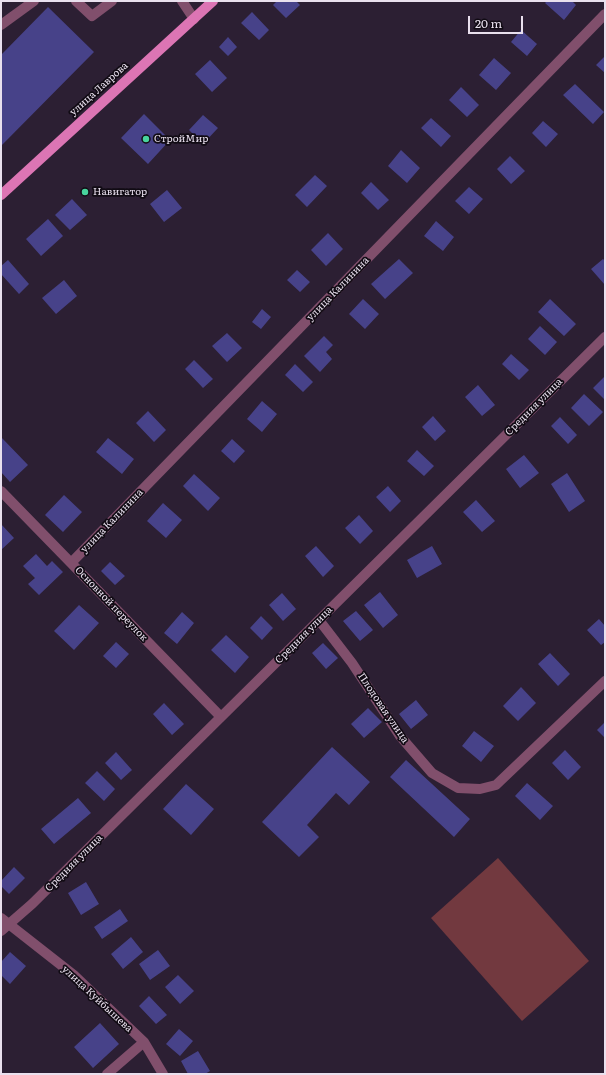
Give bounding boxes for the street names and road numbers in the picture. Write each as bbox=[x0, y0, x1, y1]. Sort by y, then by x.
street label: улица Лаврова bbox=[67, 60, 131, 118]
street label: улица Калинина bbox=[304, 255, 372, 323]
street label: Средняя улица bbox=[503, 376, 565, 438]
street label: улица Калинина bbox=[78, 487, 146, 555]
street label: Основной переулок bbox=[72, 564, 150, 644]
street label: Средняя улица bbox=[273, 604, 335, 666]
street label: Плодовая улица bbox=[355, 671, 411, 745]
street label: Средняя улица bbox=[43, 832, 105, 894]
street label: улица Куйбышева bbox=[59, 963, 135, 1035]

